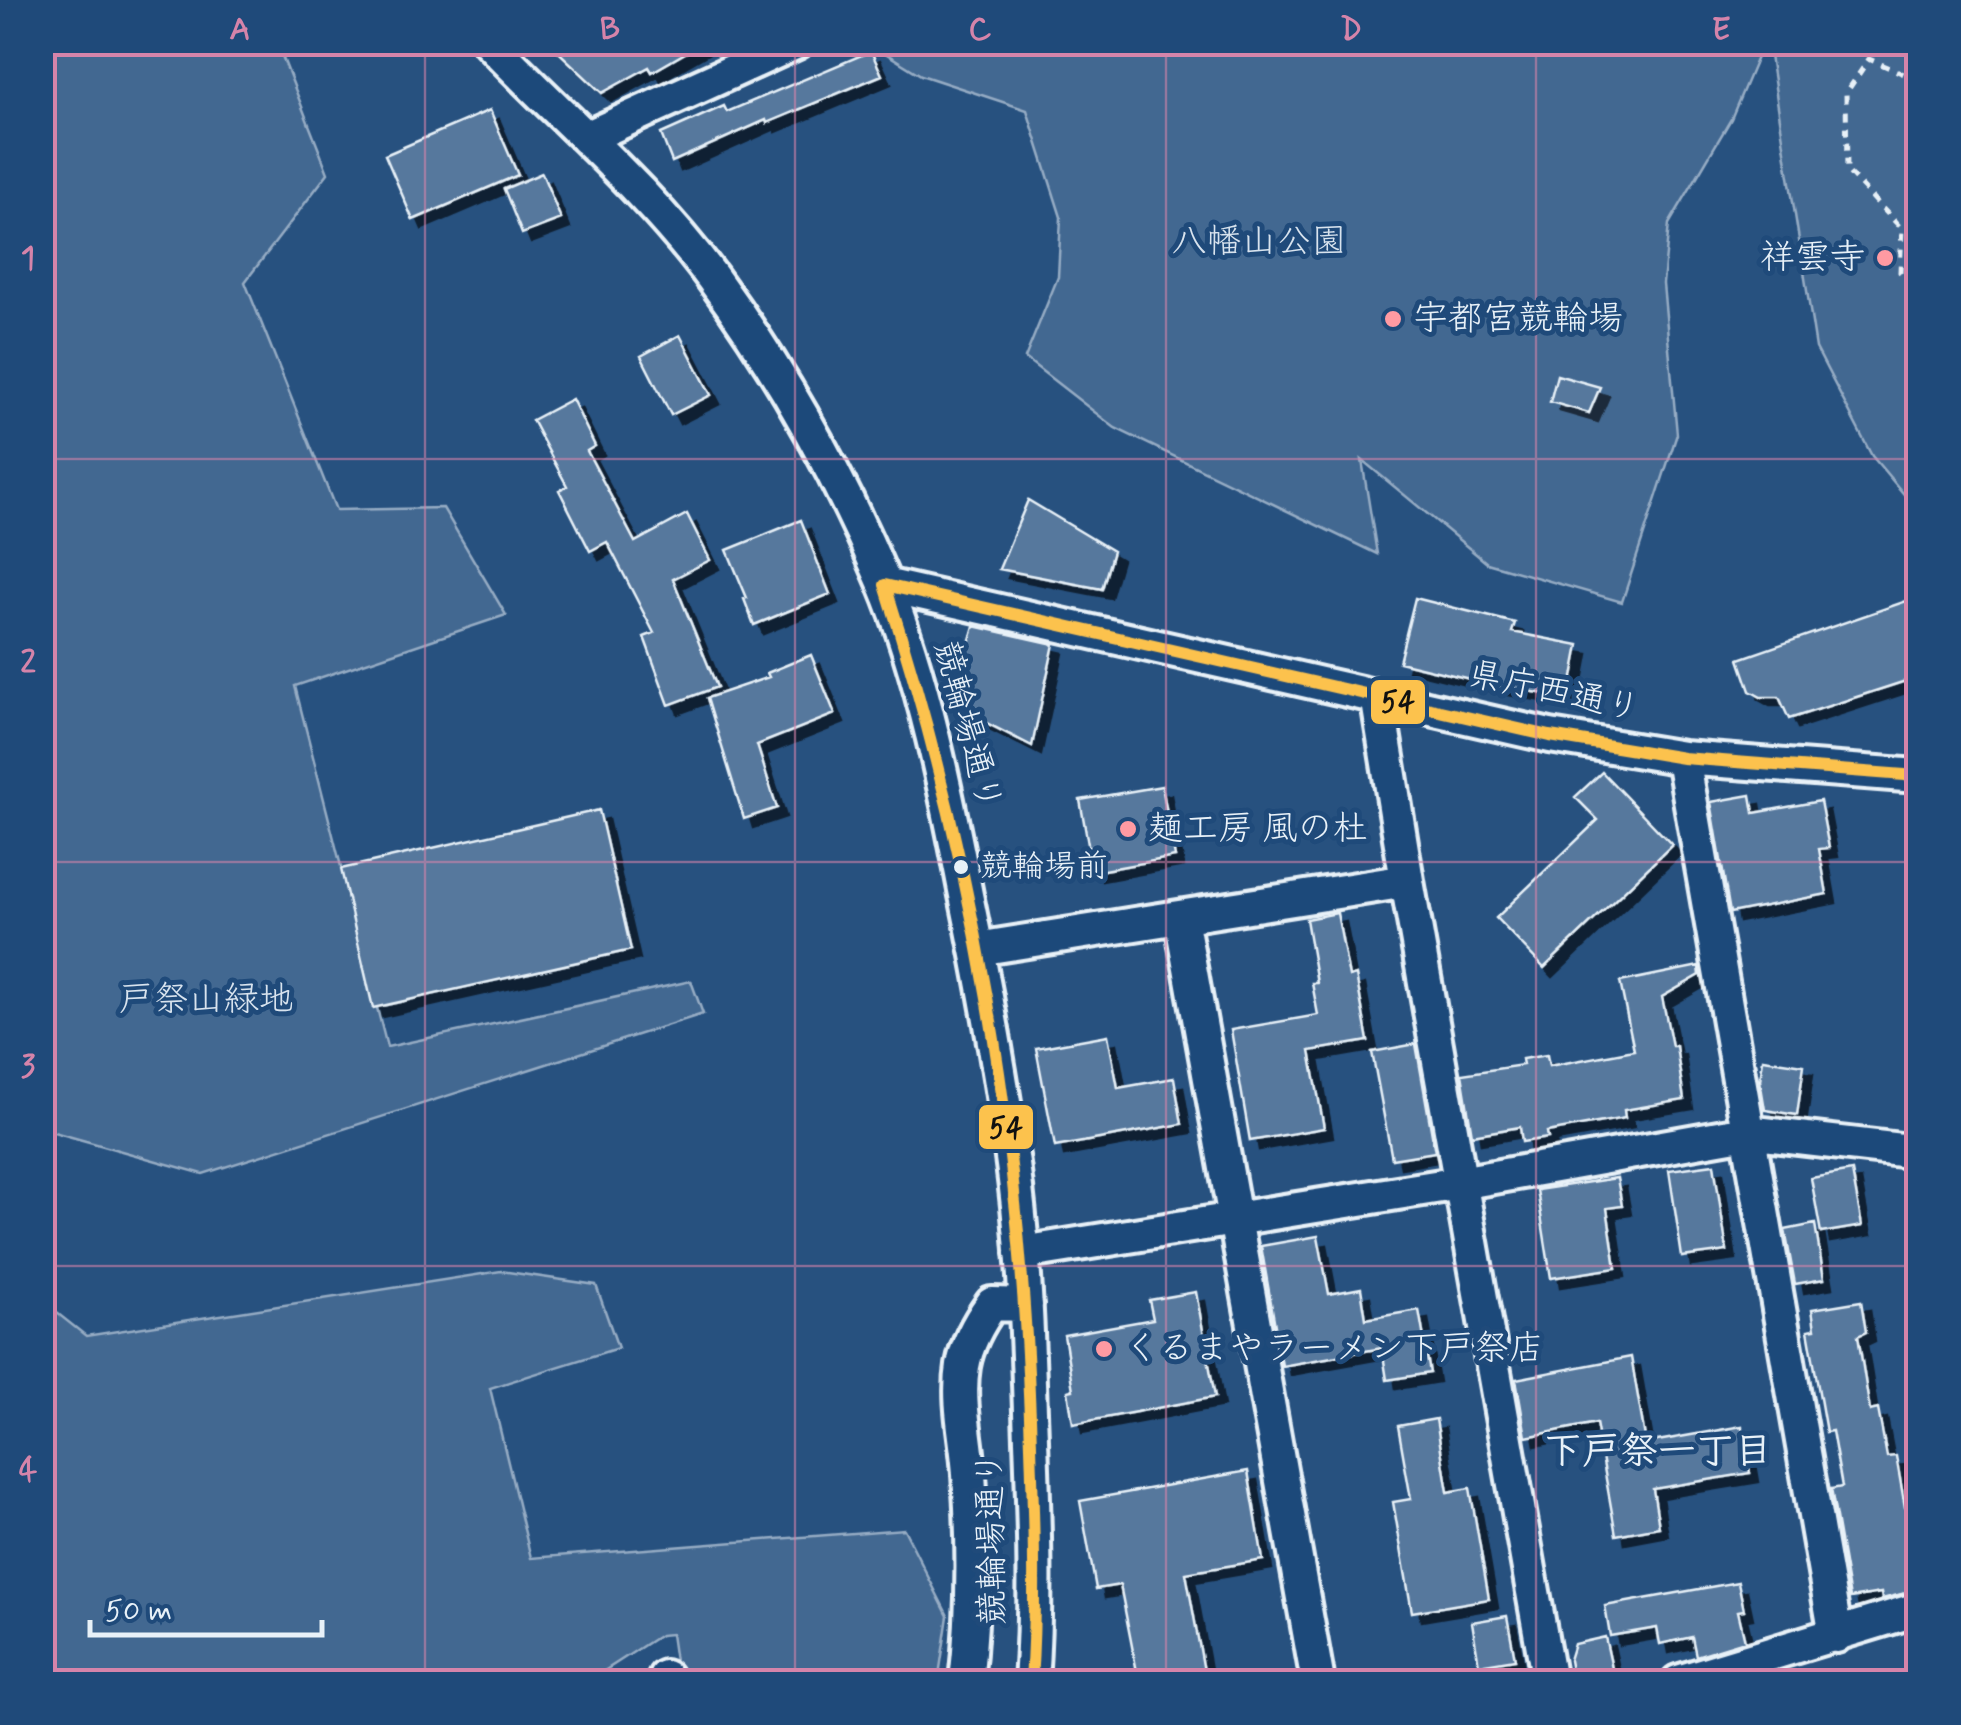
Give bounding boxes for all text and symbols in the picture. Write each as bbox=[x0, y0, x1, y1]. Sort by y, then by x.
text: A bbox=[230, 9, 250, 51]
text: B bbox=[600, 9, 620, 51]
text: C bbox=[969, 9, 992, 51]
text: D bbox=[1340, 9, 1362, 51]
text: E bbox=[1712, 9, 1731, 51]
park label: 八幡山公園 bbox=[1171, 219, 1347, 265]
place label: 祥雲寺 bbox=[1760, 235, 1865, 281]
text: 1 bbox=[21, 238, 35, 280]
marker: 祥雲寺 bbox=[1874, 247, 1896, 269]
place label: 宇都宮競輪場 bbox=[1413, 296, 1623, 342]
marker: 宇都宮競輪場 bbox=[1382, 308, 1404, 330]
street label: 競輪場通り bbox=[922, 636, 1012, 816]
text: 2 bbox=[20, 642, 36, 684]
street label: 県庁西通り bbox=[1464, 651, 1644, 733]
line badge: 54 bbox=[1369, 678, 1427, 726]
text: 54 bbox=[1381, 685, 1415, 722]
place label: 麺工房 風の杜 bbox=[1148, 806, 1367, 852]
marker: 麺工房 風の杜 bbox=[1117, 818, 1139, 840]
place label: 競輪場前 bbox=[980, 846, 1108, 888]
marker: 競輪場前 bbox=[951, 857, 971, 877]
park label: 戸祭山緑地 bbox=[118, 977, 294, 1023]
text: 3 bbox=[21, 1046, 36, 1088]
line badge: 54 bbox=[977, 1103, 1035, 1151]
text: 54 bbox=[989, 1111, 1023, 1148]
place label: くるまやラーメン下戸祭店 bbox=[1124, 1326, 1544, 1372]
marker: くるまやラーメン下戸祭店 bbox=[1093, 1338, 1115, 1360]
district label: 下戸祭一丁目 bbox=[1544, 1428, 1772, 1477]
text: 4 bbox=[19, 1450, 38, 1492]
street label: 競輪場通り bbox=[967, 1450, 1017, 1626]
scale bar bbox=[90, 1575, 322, 1637]
text: 50 m bbox=[105, 1592, 172, 1631]

